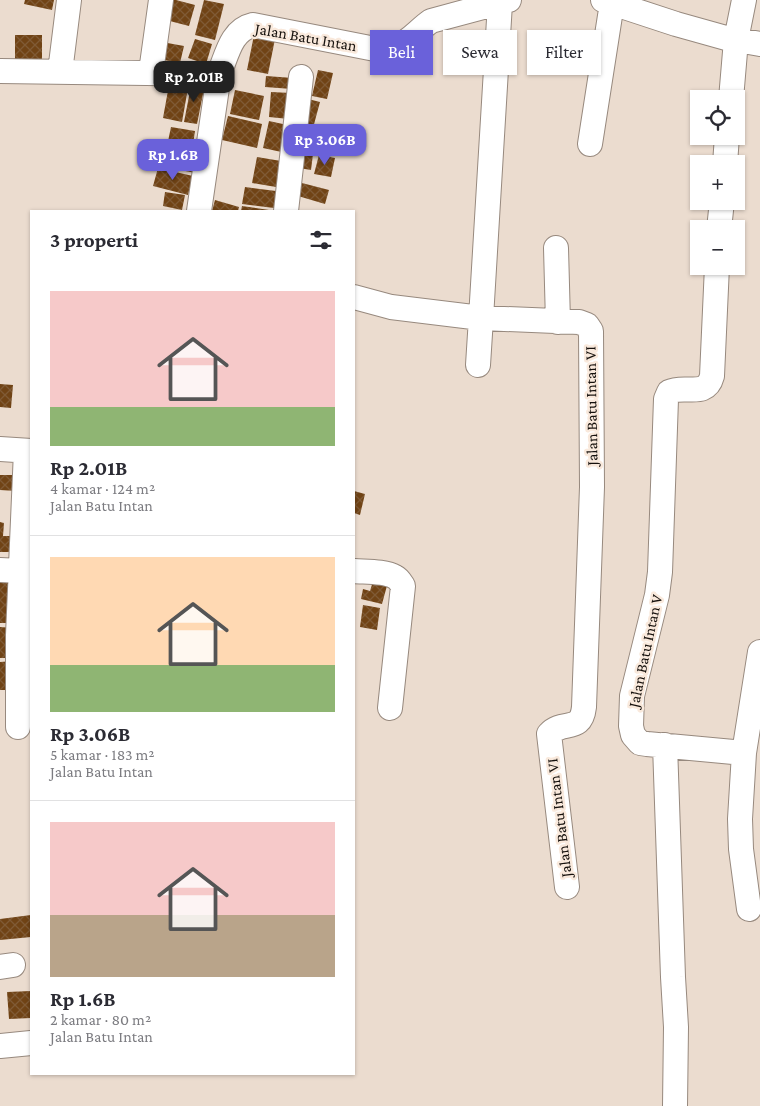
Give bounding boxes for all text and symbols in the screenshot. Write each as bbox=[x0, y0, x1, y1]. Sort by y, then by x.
street label: Jalan Batu Intan bbox=[252, 19, 359, 55]
chip: Beli bbox=[370, 30, 433, 75]
chip: Sewa bbox=[443, 30, 517, 75]
chip: Filter bbox=[527, 30, 601, 75]
pin: Rp 2.01B bbox=[142, 61, 246, 103]
text: Rp 2.01B bbox=[165, 68, 223, 85]
map controls bbox=[690, 90, 745, 275]
button: locate bbox=[690, 90, 745, 145]
pin: Rp 3.06B bbox=[273, 124, 377, 166]
text: Rp 3.06B bbox=[294, 131, 356, 148]
pin: Rp 1.6B bbox=[127, 138, 219, 181]
text: Rp 1.6B bbox=[148, 146, 198, 163]
button: + bbox=[690, 155, 745, 210]
button: − bbox=[690, 220, 745, 275]
icon: filters bbox=[307, 226, 335, 254]
text: 3 properti bbox=[50, 228, 138, 252]
icon: home bbox=[148, 324, 238, 414]
street label: Jalan Batu Intan VI bbox=[581, 346, 602, 468]
text: Rp 2.01B bbox=[50, 456, 127, 480]
text: 4 kamar · 124 m² bbox=[50, 480, 155, 497]
text: Jalan Batu Intan bbox=[50, 497, 153, 514]
icon: home bbox=[148, 589, 238, 679]
street label: Jalan Batu Intan V bbox=[624, 592, 666, 711]
text: Rp 3.06B bbox=[50, 722, 130, 746]
text: 5 kamar · 183 m² bbox=[50, 746, 155, 763]
street label: Jalan Batu Intan VI bbox=[543, 757, 576, 881]
text: Jalan Batu Intan bbox=[50, 763, 153, 780]
icon: home bbox=[148, 854, 238, 944]
text: Rp 1.6B bbox=[50, 987, 116, 1011]
text: 2 kamar · 80 m² bbox=[50, 1011, 151, 1028]
text: Jalan Batu Intan bbox=[50, 1028, 153, 1045]

